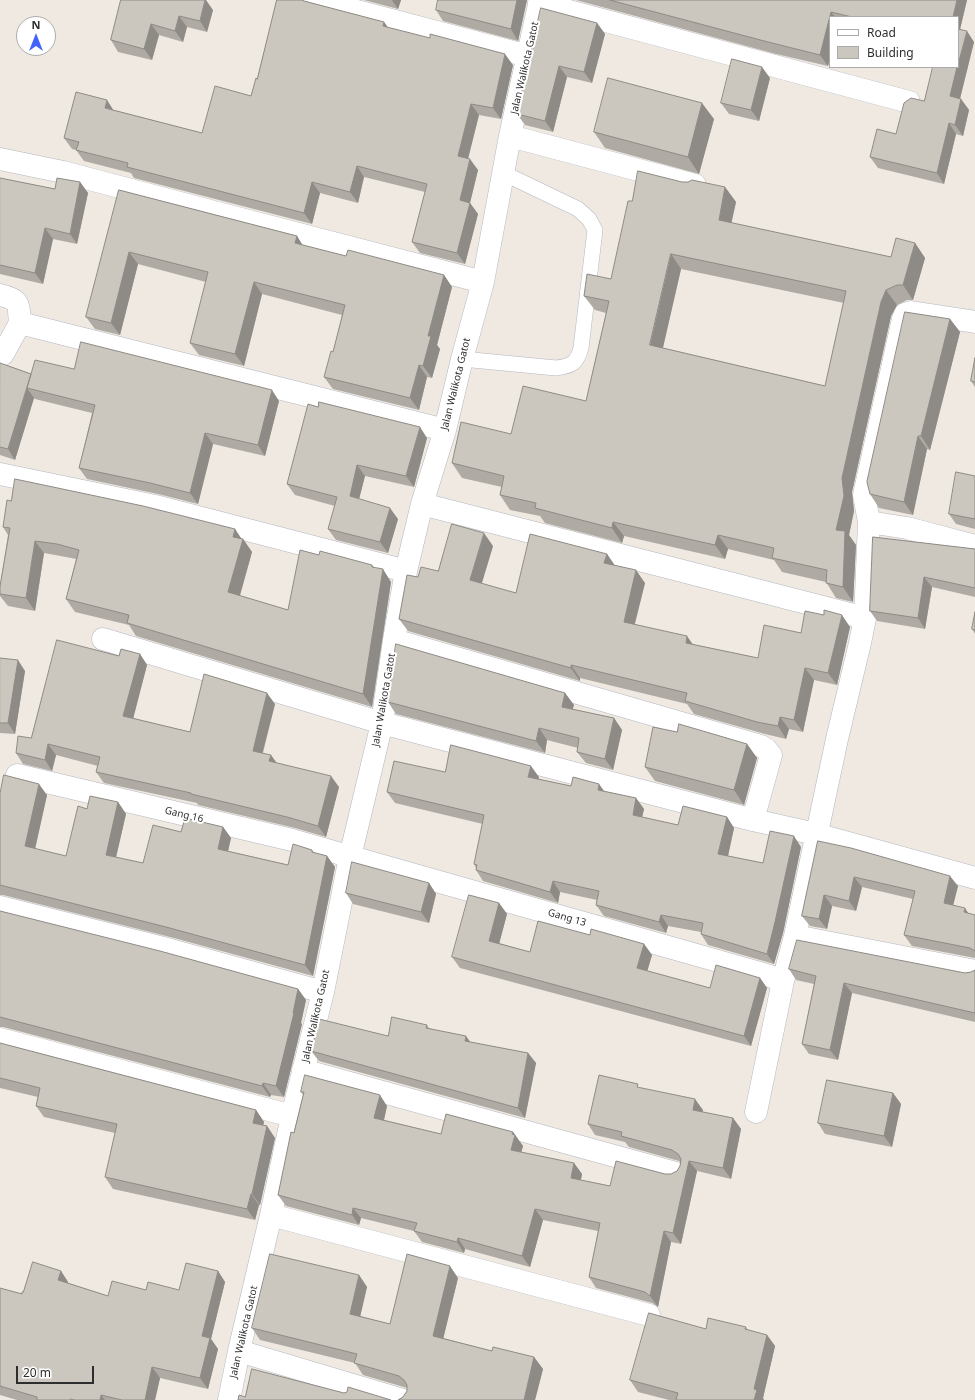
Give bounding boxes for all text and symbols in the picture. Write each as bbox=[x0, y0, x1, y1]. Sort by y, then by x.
north arrow bbox=[16, 16, 56, 56]
legend bbox=[829, 16, 959, 68]
text: N bbox=[32, 17, 40, 32]
street label: Jalan Walikota Gatot bbox=[509, 21, 541, 115]
text: Road bbox=[867, 24, 896, 41]
text: Building bbox=[867, 44, 914, 61]
street label: Jalan Walikota Gatot bbox=[439, 337, 473, 431]
street label: Jalan Walikota Gatot bbox=[370, 652, 398, 748]
street label: Gang 16 bbox=[164, 805, 204, 825]
street label: Gang 13 bbox=[546, 907, 588, 929]
street label: Jalan Walikota Gatot bbox=[300, 969, 332, 1063]
street label: Jalan Walikota Gatot bbox=[228, 1285, 260, 1379]
scale bar bbox=[18, 1358, 96, 1384]
text: 20 m bbox=[23, 1364, 51, 1381]

